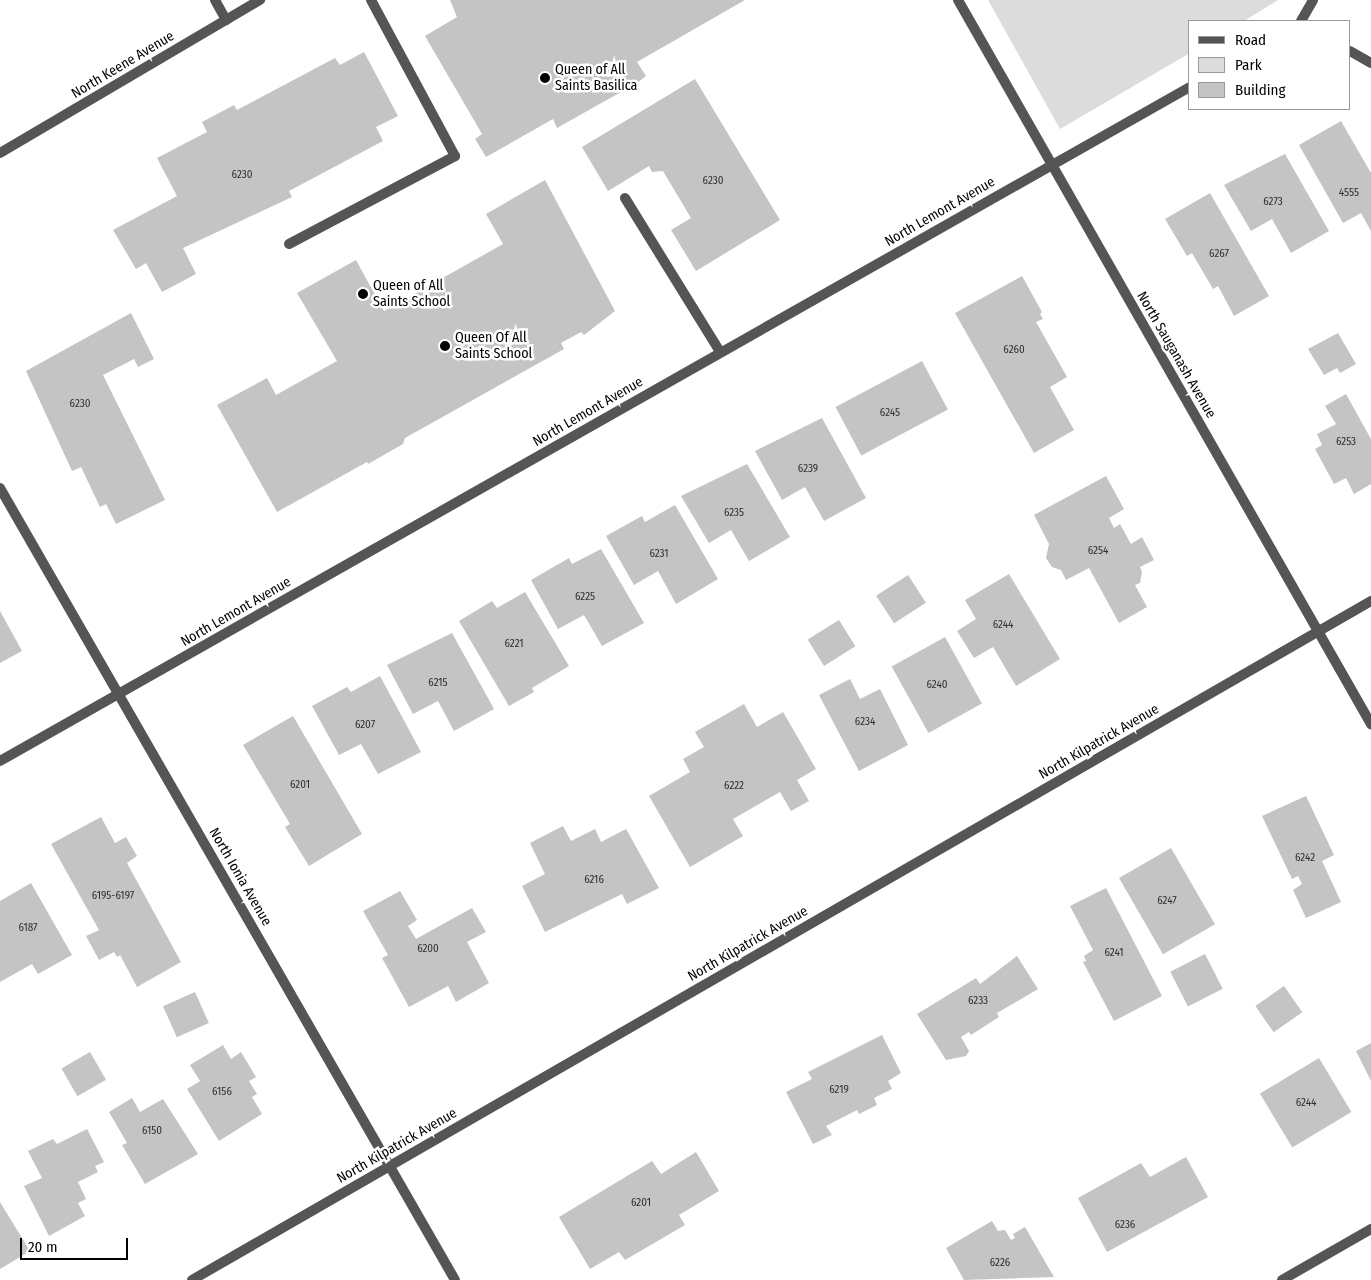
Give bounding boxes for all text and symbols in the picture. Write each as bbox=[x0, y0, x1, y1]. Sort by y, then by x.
legend bbox=[1188, 20, 1351, 110]
street label: North Keene Avenue bbox=[69, 28, 177, 102]
text: Road bbox=[1235, 31, 1266, 49]
text: Park bbox=[1235, 56, 1262, 74]
place label: Queen of All Saints Basilica bbox=[555, 62, 637, 94]
marker: Queen of All Saints Basilica bbox=[539, 72, 551, 84]
text: Building bbox=[1235, 81, 1286, 99]
house number: 6230 bbox=[232, 168, 252, 182]
house number: 6230 bbox=[703, 174, 723, 188]
street label: North Lemont Avenue bbox=[882, 174, 998, 250]
house number: 4555 bbox=[1339, 186, 1359, 200]
house number: 6273 bbox=[1263, 195, 1283, 209]
house number: 6267 bbox=[1209, 247, 1229, 261]
place label: Queen of All Saints School bbox=[373, 278, 450, 310]
marker: Queen of All Saints School bbox=[357, 288, 369, 300]
street label: North Sauganash Avenue bbox=[1133, 289, 1219, 421]
place label: Queen Of All Saints School bbox=[455, 330, 532, 362]
marker: Queen Of All Saints School bbox=[439, 340, 451, 352]
house number: 6260 bbox=[1003, 343, 1025, 357]
street label: North Lemont Avenue bbox=[530, 374, 646, 450]
house number: 6230 bbox=[70, 397, 90, 411]
house number: 6245 bbox=[880, 406, 900, 420]
house number: 6253 bbox=[1336, 435, 1356, 449]
house number: 6239 bbox=[798, 462, 818, 476]
house number: 6235 bbox=[724, 506, 744, 520]
house number: 6254 bbox=[1088, 544, 1108, 558]
house number: 6231 bbox=[649, 547, 669, 561]
street label: North Lemont Avenue bbox=[178, 574, 294, 650]
house number: 6225 bbox=[575, 590, 595, 604]
house number: 6244 bbox=[993, 618, 1013, 632]
house number: 6221 bbox=[504, 637, 524, 651]
house number: 6215 bbox=[428, 676, 448, 690]
house number: 6240 bbox=[926, 678, 948, 692]
street label: North Kilpatrick Avenue bbox=[1036, 701, 1162, 783]
house number: 6234 bbox=[855, 715, 875, 729]
house number: 6207 bbox=[355, 718, 375, 732]
house number: 6201 bbox=[290, 778, 310, 792]
house number: 6222 bbox=[724, 779, 744, 793]
street label: North Ionia Avenue bbox=[205, 825, 275, 929]
house number: 6242 bbox=[1295, 851, 1315, 865]
house number: 6216 bbox=[584, 873, 604, 887]
house number: 6195-6197 bbox=[92, 889, 134, 903]
house number: 6247 bbox=[1157, 894, 1177, 908]
street label: North Kilpatrick Avenue bbox=[685, 903, 811, 985]
house number: 6187 bbox=[18, 921, 38, 935]
house number: 6200 bbox=[417, 942, 439, 956]
house number: 6241 bbox=[1104, 946, 1124, 960]
house number: 6233 bbox=[968, 994, 988, 1008]
house number: 6219 bbox=[829, 1083, 849, 1097]
house number: 6156 bbox=[212, 1085, 232, 1099]
house number: 6244 bbox=[1296, 1096, 1316, 1110]
street label: North Kilpatrick Avenue bbox=[334, 1105, 460, 1187]
house number: 6150 bbox=[142, 1124, 162, 1138]
house number: 6201 bbox=[631, 1196, 651, 1210]
house number: 6236 bbox=[1115, 1218, 1135, 1232]
scale bar bbox=[22, 1228, 130, 1260]
text: 20 m bbox=[28, 1238, 58, 1256]
house number: 6226 bbox=[990, 1256, 1010, 1270]

